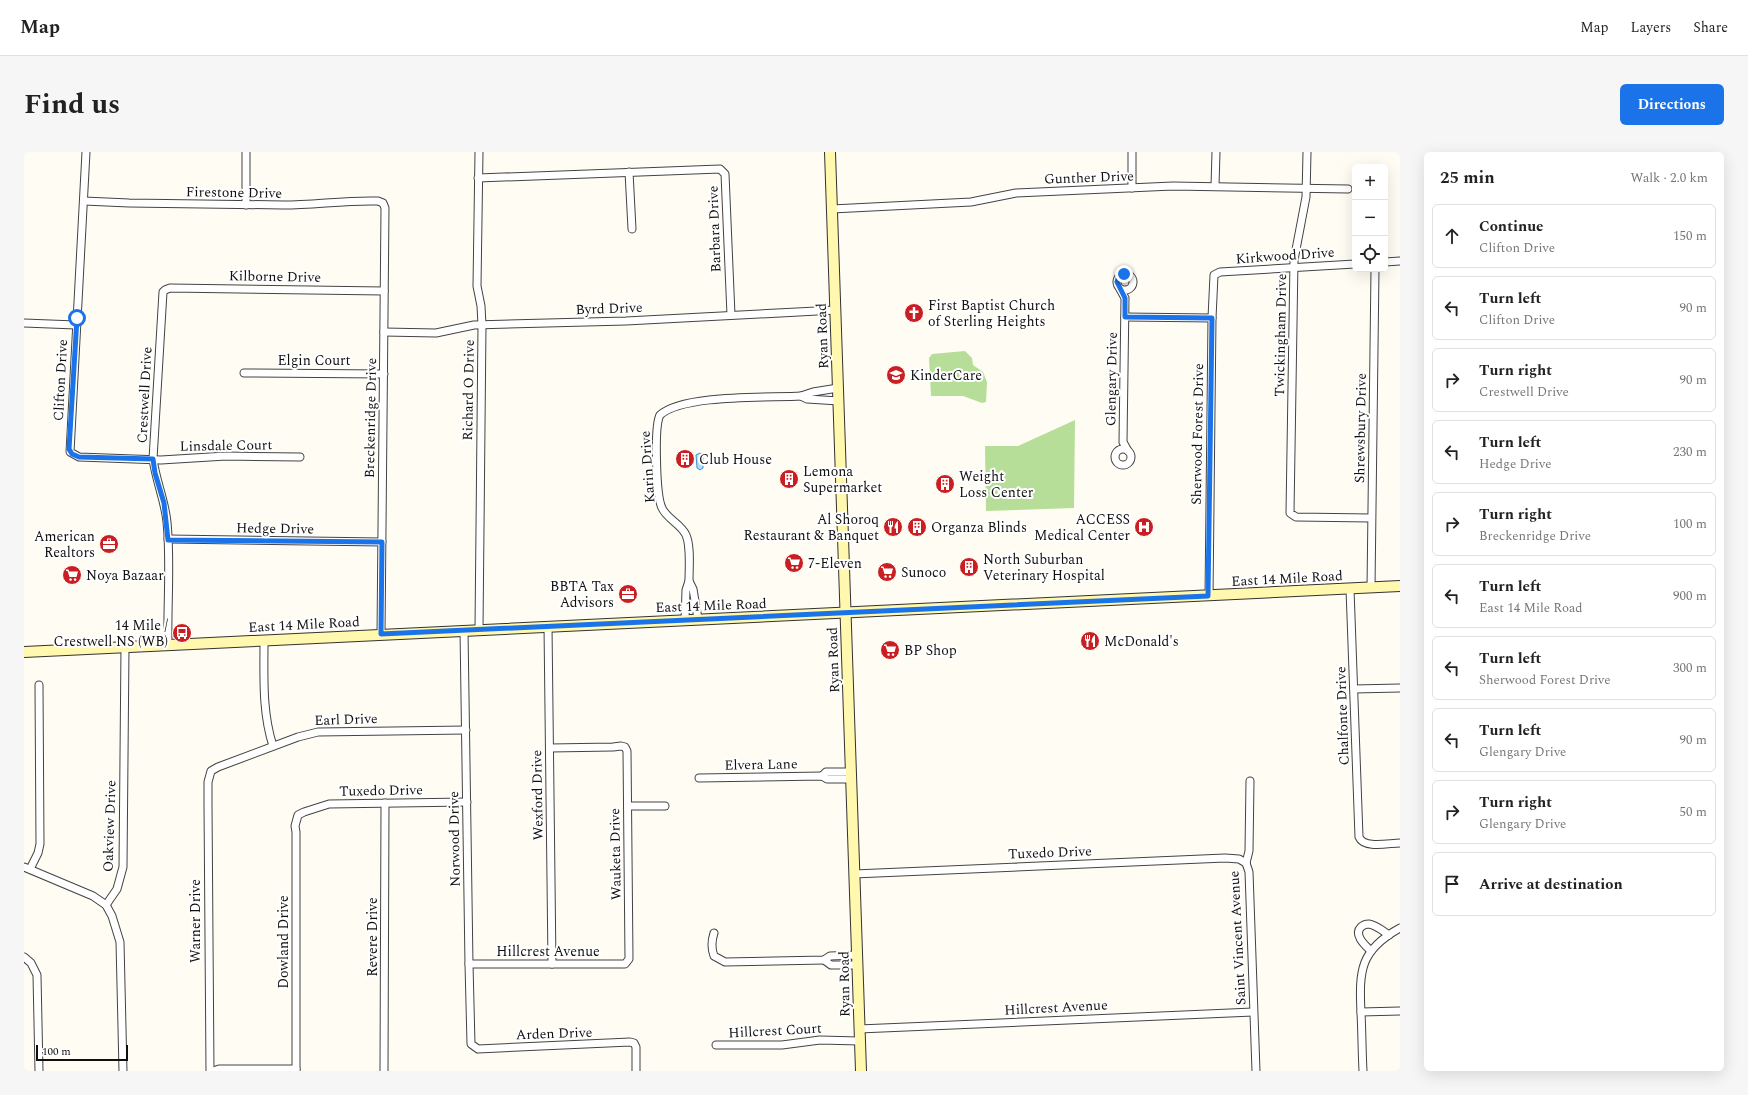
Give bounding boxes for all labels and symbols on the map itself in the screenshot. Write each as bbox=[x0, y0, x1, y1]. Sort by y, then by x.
street label: Gunther Drive bbox=[1044, 165, 1135, 190]
street label: Firestone Drive bbox=[186, 181, 283, 204]
street label: Barbara Drive bbox=[702, 185, 727, 273]
street label: Kirkwood Drive bbox=[1235, 242, 1335, 269]
street label: Kilborne Drive bbox=[229, 265, 321, 288]
route end bbox=[1115, 265, 1133, 283]
street label: Twickingham Drive bbox=[1269, 273, 1292, 397]
place label: First Baptist Church of Sterling Heights bbox=[928, 295, 1055, 332]
street label: Byrd Drive bbox=[575, 297, 643, 320]
street label: Ryan Road bbox=[811, 302, 834, 369]
church icon: First Baptist Church of Sterling Heights bbox=[903, 302, 925, 324]
route start bbox=[68, 309, 86, 327]
street label: Glengary Drive bbox=[1100, 332, 1123, 426]
street label: Clifton Drive bbox=[48, 338, 73, 421]
street label: Richard O Drive bbox=[457, 339, 480, 441]
street label: Crestwell Drive bbox=[131, 346, 158, 444]
street label: Elgin Court bbox=[277, 350, 351, 371]
street label: Breckenridge Drive bbox=[359, 357, 382, 478]
street label: Sherwood Forest Drive bbox=[1186, 363, 1209, 505]
school or university icon: KinderCare bbox=[885, 364, 907, 386]
place label: KinderCare bbox=[910, 365, 982, 386]
street label: Shrewsbury Drive bbox=[1349, 373, 1372, 483]
street label: Karin Drive bbox=[634, 430, 661, 504]
street label: Linsdale Court bbox=[180, 434, 272, 457]
building icon: Club House bbox=[674, 448, 696, 470]
place label: Club House bbox=[699, 449, 772, 470]
place label: Lemona Supermarket bbox=[803, 461, 882, 498]
place label: Weight Loss Center bbox=[959, 466, 1034, 503]
building icon: Lemona Supermarket bbox=[778, 468, 800, 490]
building icon: Weight Loss Center bbox=[934, 473, 956, 495]
place label: Al Shoroq Restaurant & Banquet bbox=[743, 509, 879, 546]
place label: ACCESS Medical Center bbox=[1034, 509, 1130, 546]
restaurant icon: Al Shoroq Restaurant & Banquet bbox=[882, 516, 904, 538]
building icon: Organza Blinds bbox=[906, 516, 928, 538]
hospital icon: ACCESS Medical Center bbox=[1133, 516, 1155, 538]
street label: Hedge Drive bbox=[236, 517, 314, 540]
place label: Organza Blinds bbox=[931, 517, 1027, 538]
place label: American Realtors bbox=[34, 526, 95, 563]
office icon: American Realtors bbox=[98, 533, 120, 555]
place label: North Suburban Veterinary Hospital bbox=[983, 549, 1105, 586]
supermarket icon: 7-Eleven bbox=[783, 552, 805, 574]
place label: 7-Eleven bbox=[808, 553, 862, 574]
building icon: North Suburban Veterinary Hospital bbox=[958, 556, 980, 578]
supermarket icon: Sunoco bbox=[876, 561, 898, 583]
place label: Sunoco bbox=[901, 562, 946, 583]
supermarket icon: Noya Bazaar bbox=[61, 564, 83, 586]
place label: Noya Bazaar bbox=[86, 565, 164, 586]
street label: East 14 Mile Road bbox=[1231, 565, 1343, 592]
place label: BBTA Tax Advisors bbox=[550, 576, 614, 613]
office icon: BBTA Tax Advisors bbox=[617, 583, 639, 605]
street label: East 14 Mile Road bbox=[655, 593, 767, 618]
street label: East 14 Mile Road bbox=[248, 611, 360, 638]
place label: 14 Mile / Crestwell NS (WB) bbox=[54, 615, 168, 652]
bus stop icon: 14 Mile / Crestwell NS (WB) bbox=[171, 622, 193, 644]
street label: Ryan Road bbox=[822, 626, 845, 693]
restaurant icon: McDonald's bbox=[1079, 630, 1101, 652]
place label: McDonald's bbox=[1104, 631, 1179, 652]
supermarket icon: BP Shop bbox=[879, 639, 901, 661]
place label: BP Shop bbox=[904, 640, 957, 661]
street label: Chalfonte Drive bbox=[1330, 666, 1355, 766]
street label: Earl Drive bbox=[314, 708, 378, 731]
street label: Wexford Drive bbox=[526, 749, 549, 840]
street label: Elvera Lane bbox=[724, 753, 798, 776]
street label: Oakview Drive bbox=[97, 779, 122, 872]
street label: Tuxedo Drive bbox=[339, 779, 423, 802]
street label: Norwood Drive bbox=[443, 791, 466, 887]
street label: Wauketa Drive bbox=[604, 808, 627, 900]
street label: Tuxedo Drive bbox=[1008, 841, 1093, 864]
street label: Saint Vincent Avenue bbox=[1223, 870, 1252, 1006]
street label: Warner Drive bbox=[185, 879, 206, 963]
street label: Dowland Drive bbox=[273, 895, 294, 989]
street label: Revere Drive bbox=[362, 897, 383, 977]
street label: Hillcrest Avenue bbox=[496, 941, 600, 962]
street label: Ryan Road bbox=[833, 951, 856, 1017]
street label: Hillcrest Avenue bbox=[1004, 994, 1109, 1021]
street label: Hillcrest Court bbox=[728, 1018, 822, 1043]
street label: Arden Drive bbox=[515, 1022, 593, 1045]
scale bar bbox=[36, 1043, 128, 1062]

